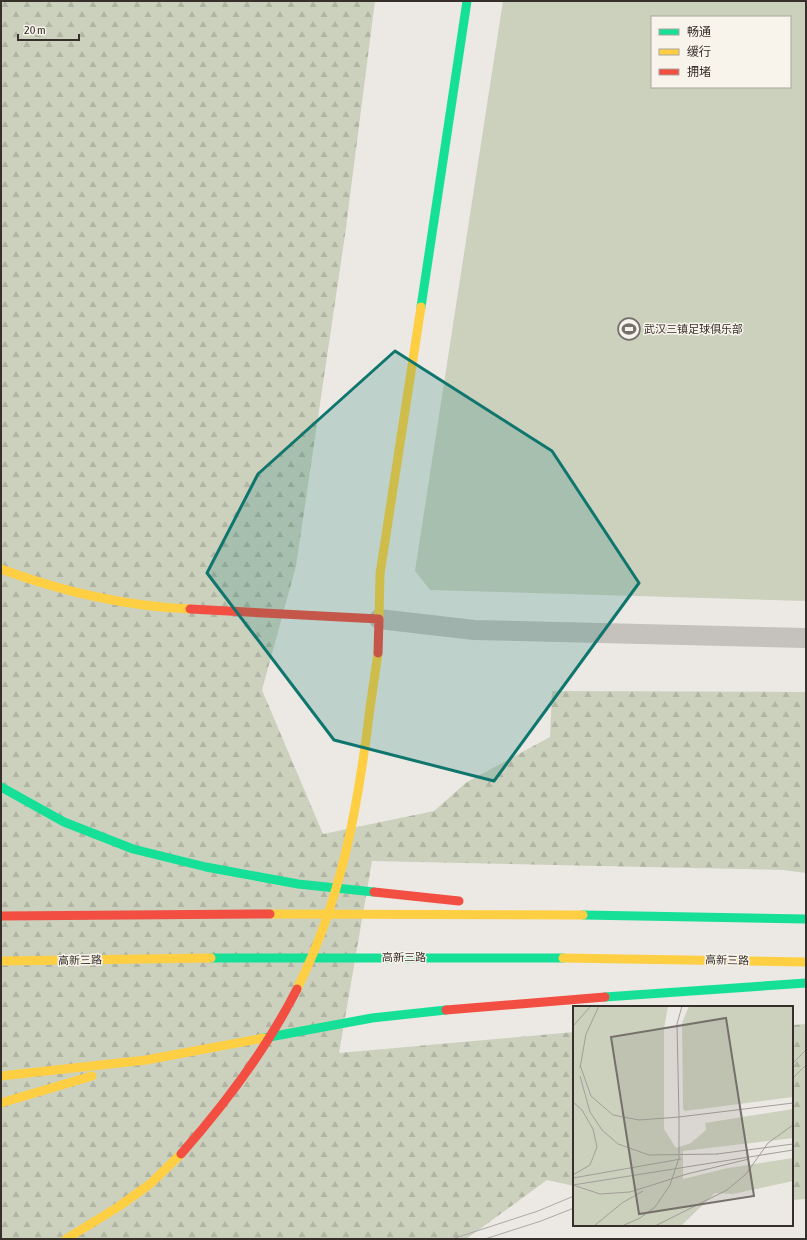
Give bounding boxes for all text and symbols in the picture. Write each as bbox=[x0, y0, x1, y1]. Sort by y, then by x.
scale bar bbox=[18, 16, 79, 42]
legend bbox=[651, 16, 791, 88]
text: 20 m bbox=[24, 23, 46, 37]
text: 畅通 bbox=[687, 25, 711, 39]
text: 缓行 bbox=[687, 45, 711, 59]
text: 拥堵 bbox=[687, 65, 711, 79]
sports icon: 武汉三镇足球俱乐部 bbox=[616, 316, 642, 342]
place label: 武汉三镇足球俱乐部 bbox=[644, 323, 743, 335]
street label: 高新三路 bbox=[382, 951, 426, 963]
street label: 高新三路 bbox=[58, 954, 102, 966]
street label: 高新三路 bbox=[705, 954, 749, 966]
inset map bbox=[573, 1006, 793, 1226]

